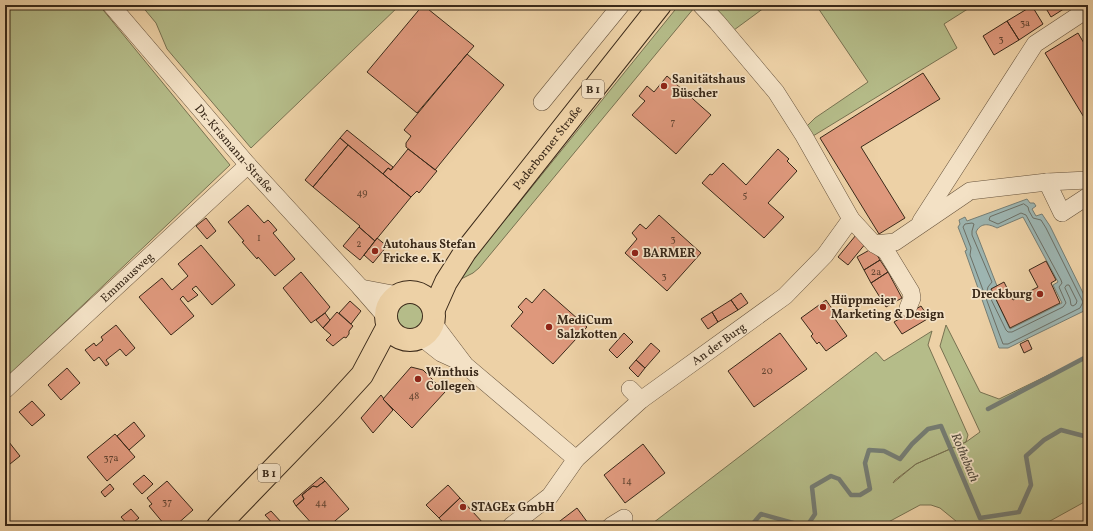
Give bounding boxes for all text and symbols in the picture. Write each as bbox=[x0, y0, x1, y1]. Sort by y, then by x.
house number: 3a bbox=[1020, 16, 1030, 30]
house number: 3 bbox=[998, 32, 1004, 46]
place label: Sanitätshaus Büscher bbox=[672, 72, 746, 102]
road number: B 1 bbox=[582, 80, 604, 98]
marker: Sanitätshaus Büscher bbox=[659, 81, 669, 91]
street label: Dr.-Krismann-Straße bbox=[191, 101, 277, 197]
street label: Paderborner Straße bbox=[510, 102, 587, 194]
house number: 7 bbox=[671, 115, 676, 129]
house number: 49 bbox=[357, 186, 367, 200]
house number: 5 bbox=[743, 188, 748, 202]
house number: 1 bbox=[257, 231, 261, 245]
house number: 3 bbox=[670, 232, 676, 246]
house number: 2 bbox=[356, 237, 362, 251]
place label: Autohaus Stefan Fricke e. K. bbox=[383, 237, 476, 267]
marker: Autohaus Stefan Fricke e. K. bbox=[370, 246, 380, 256]
place label: BARMER bbox=[643, 246, 696, 262]
marker: BARMER bbox=[630, 248, 640, 258]
street label: Emmausweg bbox=[97, 249, 158, 307]
house number: 2a bbox=[871, 265, 881, 279]
house number: 3 bbox=[661, 269, 667, 283]
place label: Dreckburg bbox=[972, 287, 1032, 303]
marker: Dreckburg bbox=[1035, 289, 1045, 299]
place label: Hüppmeier Marketing & Design bbox=[831, 293, 945, 323]
marker: Hüppmeier Marketing & Design bbox=[818, 302, 828, 312]
place label: MediCum Salzkotten bbox=[557, 313, 617, 343]
street label: An der Burg bbox=[689, 320, 750, 370]
marker: MediCum Salzkotten bbox=[544, 322, 554, 332]
house number: 20 bbox=[761, 364, 773, 378]
place label: Winthuis Collegen bbox=[426, 365, 479, 395]
marker: Winthuis Collegen bbox=[413, 374, 423, 384]
house number: 48 bbox=[409, 389, 419, 403]
water label: Rothebach bbox=[946, 430, 983, 486]
house number: 37a bbox=[104, 451, 118, 465]
road number: B 1 bbox=[258, 464, 280, 482]
house number: 14 bbox=[622, 474, 632, 488]
house number: 37 bbox=[162, 495, 172, 509]
house number: 44 bbox=[315, 496, 327, 510]
place label: STAGEx GmbH bbox=[471, 500, 555, 516]
marker: STAGEx GmbH bbox=[458, 502, 468, 512]

